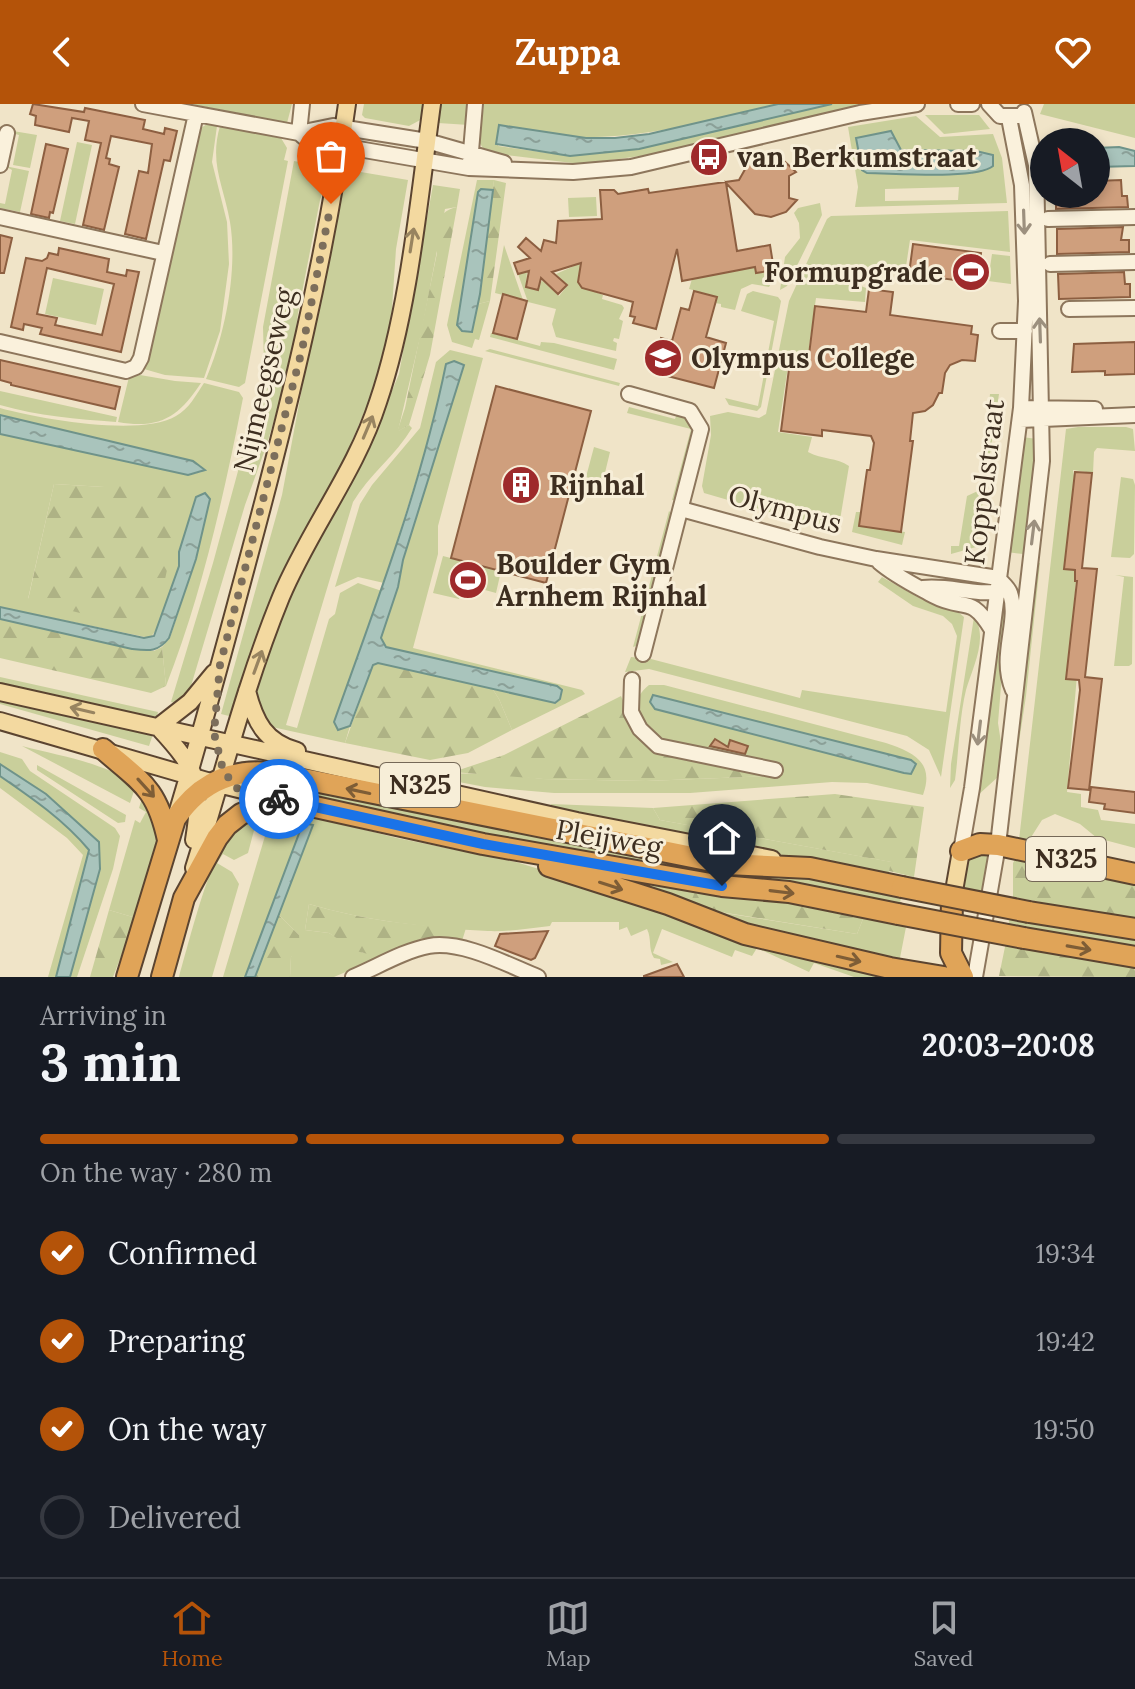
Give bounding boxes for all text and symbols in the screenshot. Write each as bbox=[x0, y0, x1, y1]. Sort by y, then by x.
text: Zuppa bbox=[515, 29, 620, 75]
icon: back bbox=[40, 30, 84, 74]
icon: heart bbox=[1051, 30, 1095, 74]
pin bbox=[297, 122, 365, 204]
north arrow bbox=[1030, 128, 1110, 208]
map controls bbox=[1030, 128, 1110, 208]
icon: bag bbox=[309, 134, 353, 178]
bus stop icon: van Berkumstraat bbox=[688, 136, 730, 178]
place label: van Berkumstraat bbox=[737, 139, 978, 175]
one-way arrow bbox=[1016, 208, 1031, 235]
one-way arrow bbox=[406, 228, 421, 253]
sports icon: Formupgrade bbox=[950, 251, 992, 293]
place label: Formupgrade bbox=[764, 254, 943, 290]
street label: Nijmeegseweg bbox=[225, 284, 303, 476]
one-way arrow bbox=[1033, 317, 1048, 344]
school or university icon: Olympus College bbox=[642, 337, 684, 379]
place label: Olympus College bbox=[691, 340, 915, 376]
street label: Koppelstraat bbox=[956, 397, 1012, 567]
one-way arrow bbox=[362, 415, 377, 440]
building icon: Rijnhal bbox=[500, 464, 542, 506]
place label: Rijnhal bbox=[549, 467, 645, 503]
street label: Olympus bbox=[724, 477, 846, 541]
one-way arrow bbox=[1026, 519, 1041, 545]
place label: Boulder Gym Arnhem Rijnhal bbox=[496, 546, 707, 614]
sports icon: Boulder Gym Arnhem Rijnhal bbox=[447, 559, 489, 601]
one-way arrow bbox=[251, 650, 266, 675]
one-way arrow bbox=[70, 702, 95, 717]
one-way arrow bbox=[971, 719, 986, 746]
courier bbox=[239, 759, 319, 839]
road number: N325 bbox=[380, 763, 460, 807]
one-way arrow bbox=[136, 777, 155, 798]
icon: bike bbox=[257, 777, 301, 821]
one-way arrow bbox=[346, 782, 372, 797]
pin bbox=[688, 804, 756, 886]
street label: Pleijweg bbox=[553, 811, 666, 865]
icon: home bbox=[700, 816, 744, 860]
road number: N325 bbox=[1026, 837, 1106, 881]
one-way arrow bbox=[597, 879, 623, 894]
one-way arrow bbox=[768, 885, 794, 900]
one-way arrow bbox=[1066, 941, 1092, 956]
one-way arrow bbox=[835, 952, 861, 967]
text: Arriving in bbox=[40, 999, 167, 1032]
text: 20:03–20:08 bbox=[922, 1026, 1095, 1064]
text: 3 min bbox=[40, 1029, 181, 1095]
text: On the way · 280 m bbox=[40, 1156, 272, 1189]
icon: check bbox=[40, 1231, 84, 1275]
text: Confirmed bbox=[108, 1234, 257, 1272]
text: 19:34 bbox=[1035, 1237, 1095, 1270]
icon: check bbox=[40, 1319, 84, 1363]
text: Preparing bbox=[108, 1322, 245, 1360]
text: 19:42 bbox=[1036, 1325, 1095, 1358]
icon: check bbox=[40, 1407, 84, 1451]
text: On the way bbox=[108, 1410, 266, 1448]
text: 19:50 bbox=[1034, 1413, 1095, 1446]
text: Delivered bbox=[108, 1498, 241, 1536]
tab: Home bbox=[162, 1596, 223, 1672]
tab: Map bbox=[546, 1596, 591, 1672]
tab: Saved bbox=[914, 1596, 973, 1672]

